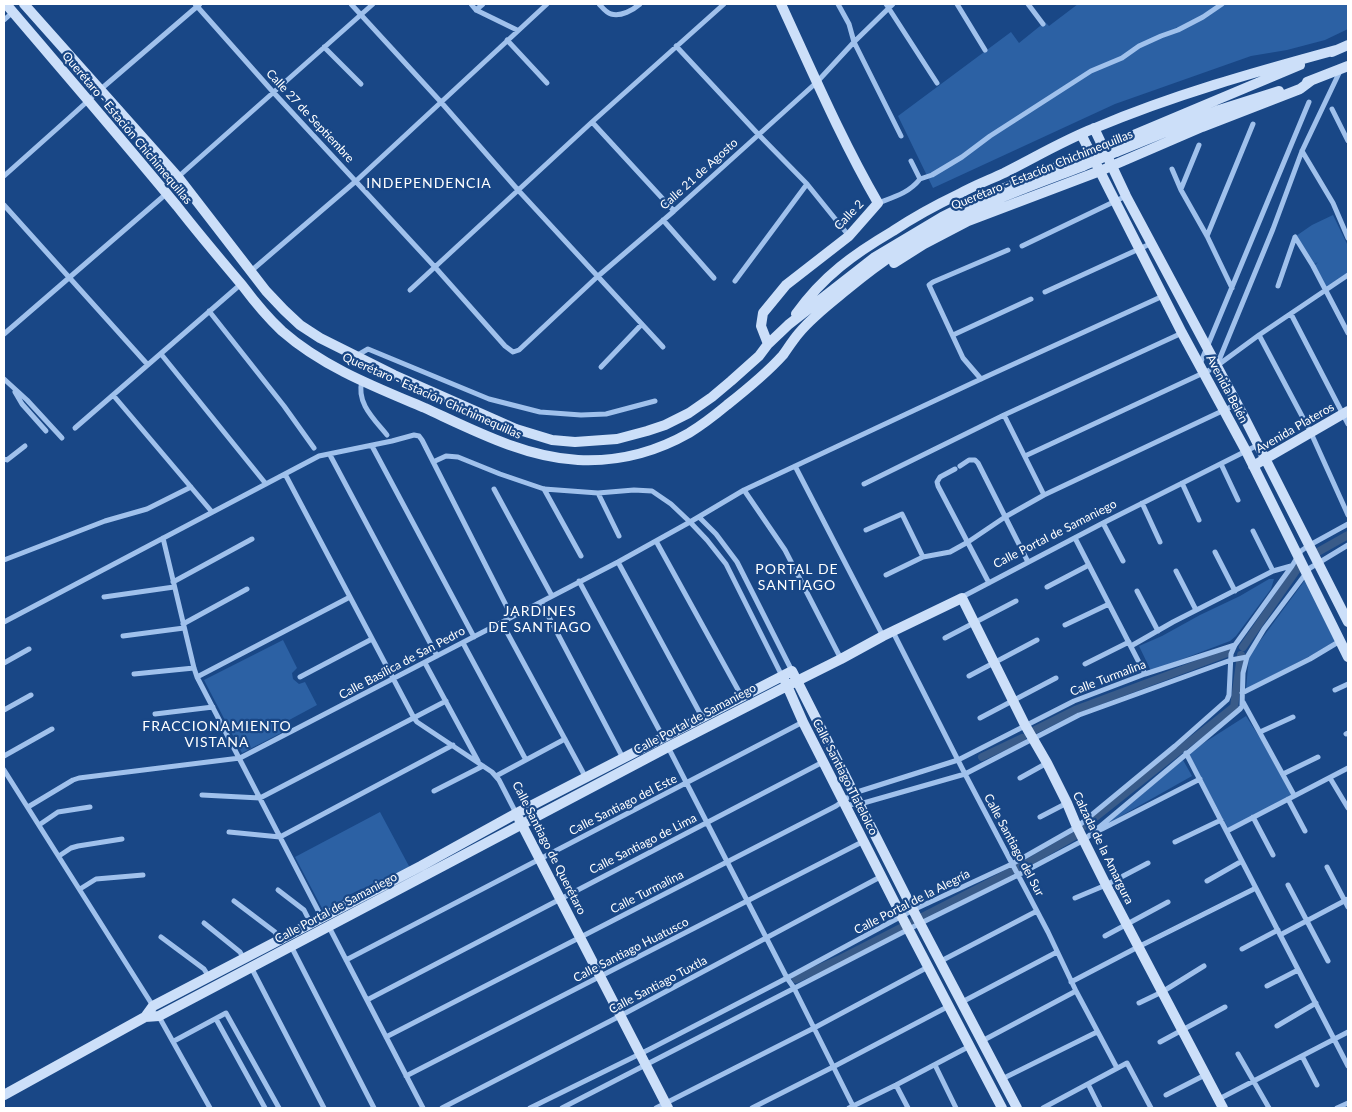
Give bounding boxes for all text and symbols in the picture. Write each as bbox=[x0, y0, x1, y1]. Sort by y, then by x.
street label: Querétaro - Estación Chichimequillas bbox=[59, 49, 195, 207]
street label: Calle 27 de Septiembre bbox=[263, 66, 357, 166]
street label: Querétaro - Estación Chichimequillas bbox=[949, 127, 1135, 213]
street label: Calle 21 de Agosto bbox=[657, 135, 741, 213]
district label: INDEPENDENCIA bbox=[365, 175, 493, 191]
street label: Calle 2 bbox=[831, 197, 867, 233]
street label: Querétaro - Estación Chichimequillas bbox=[340, 350, 524, 442]
street label: Avenida Belén bbox=[1203, 352, 1251, 426]
street label: Avenida Plateros bbox=[1253, 400, 1337, 456]
street label: Calle Portal de Samaniego bbox=[991, 497, 1119, 571]
district label: PORTAL DE SANTIAGO bbox=[754, 561, 840, 594]
district label: JARDINES DE SANTIAGO bbox=[487, 603, 593, 636]
street label: Calle Basílica de San Pedro bbox=[337, 624, 467, 702]
street label: Calle Turmalina bbox=[1068, 657, 1148, 699]
street label: Calle Portal de Samaniego bbox=[631, 681, 759, 757]
street label: Calle Santiago Tlatelolco bbox=[809, 716, 881, 838]
district label: FRACCIONAMIENTO VISTANA bbox=[140, 718, 294, 750]
street label: Calle Santiago del Este bbox=[567, 772, 679, 838]
street label: Calle Santiago de Querétaro bbox=[509, 779, 589, 917]
street label: Calzada de la Amargura bbox=[1070, 789, 1136, 907]
street label: Calle Santiago del Sur bbox=[981, 791, 1047, 899]
street label: Calle Santiago de Lima bbox=[587, 811, 699, 877]
street label: Calle Turmalina bbox=[608, 867, 686, 917]
street label: Calle Portal de la Alegría bbox=[852, 867, 972, 937]
street label: Calle Portal de Samaniego bbox=[272, 870, 400, 946]
street label: Calle Santiago Huatusco bbox=[571, 915, 691, 985]
street label: Calle Santiago Tuxtla bbox=[606, 953, 710, 1017]

